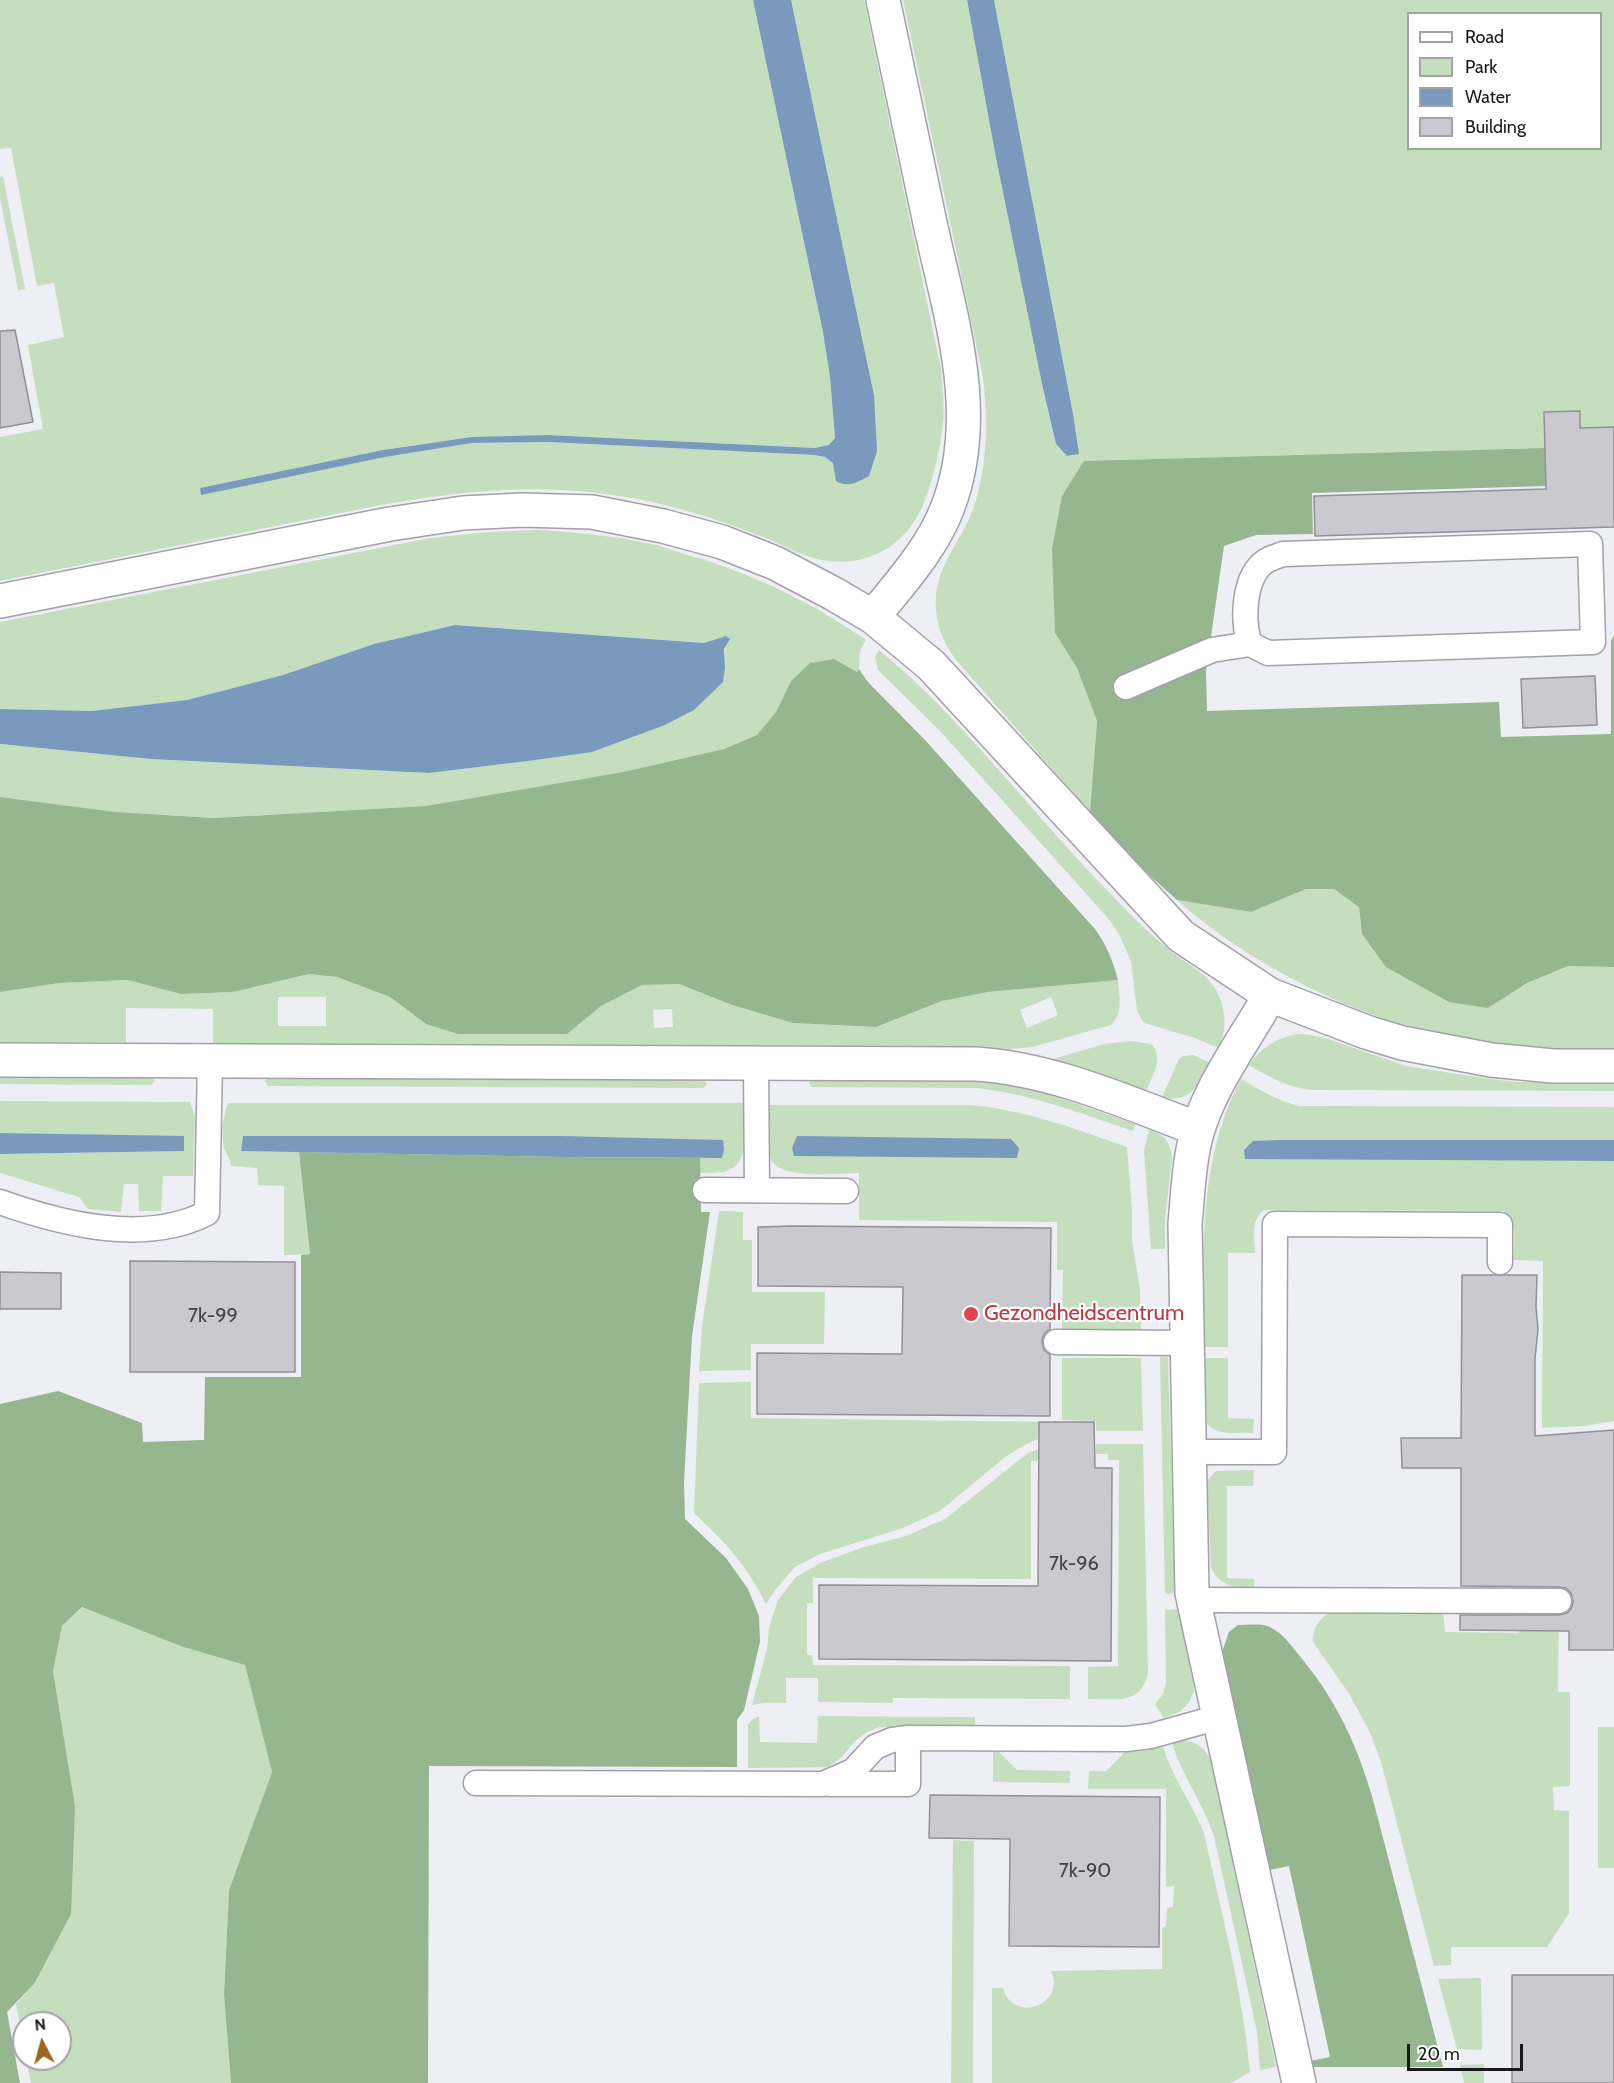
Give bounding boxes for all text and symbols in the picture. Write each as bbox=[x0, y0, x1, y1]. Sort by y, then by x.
legend bbox=[1407, 12, 1602, 150]
text: Road bbox=[1465, 26, 1504, 48]
text: Park bbox=[1465, 56, 1497, 78]
text: Water bbox=[1465, 86, 1511, 108]
text: Building bbox=[1465, 116, 1526, 138]
place label: Gezondheidscentrum bbox=[984, 1301, 1184, 1327]
house number: 7k-99 bbox=[188, 1304, 238, 1328]
marker: Gezondheidscentrum bbox=[962, 1305, 980, 1323]
house number: 7k-96 bbox=[1049, 1552, 1099, 1576]
house number: 7k-90 bbox=[1059, 1859, 1111, 1883]
north arrow bbox=[12, 2011, 72, 2071]
text: N bbox=[34, 2015, 47, 2035]
scale bar bbox=[1410, 2032, 1526, 2070]
text: 20 m bbox=[1418, 2043, 1460, 2065]

